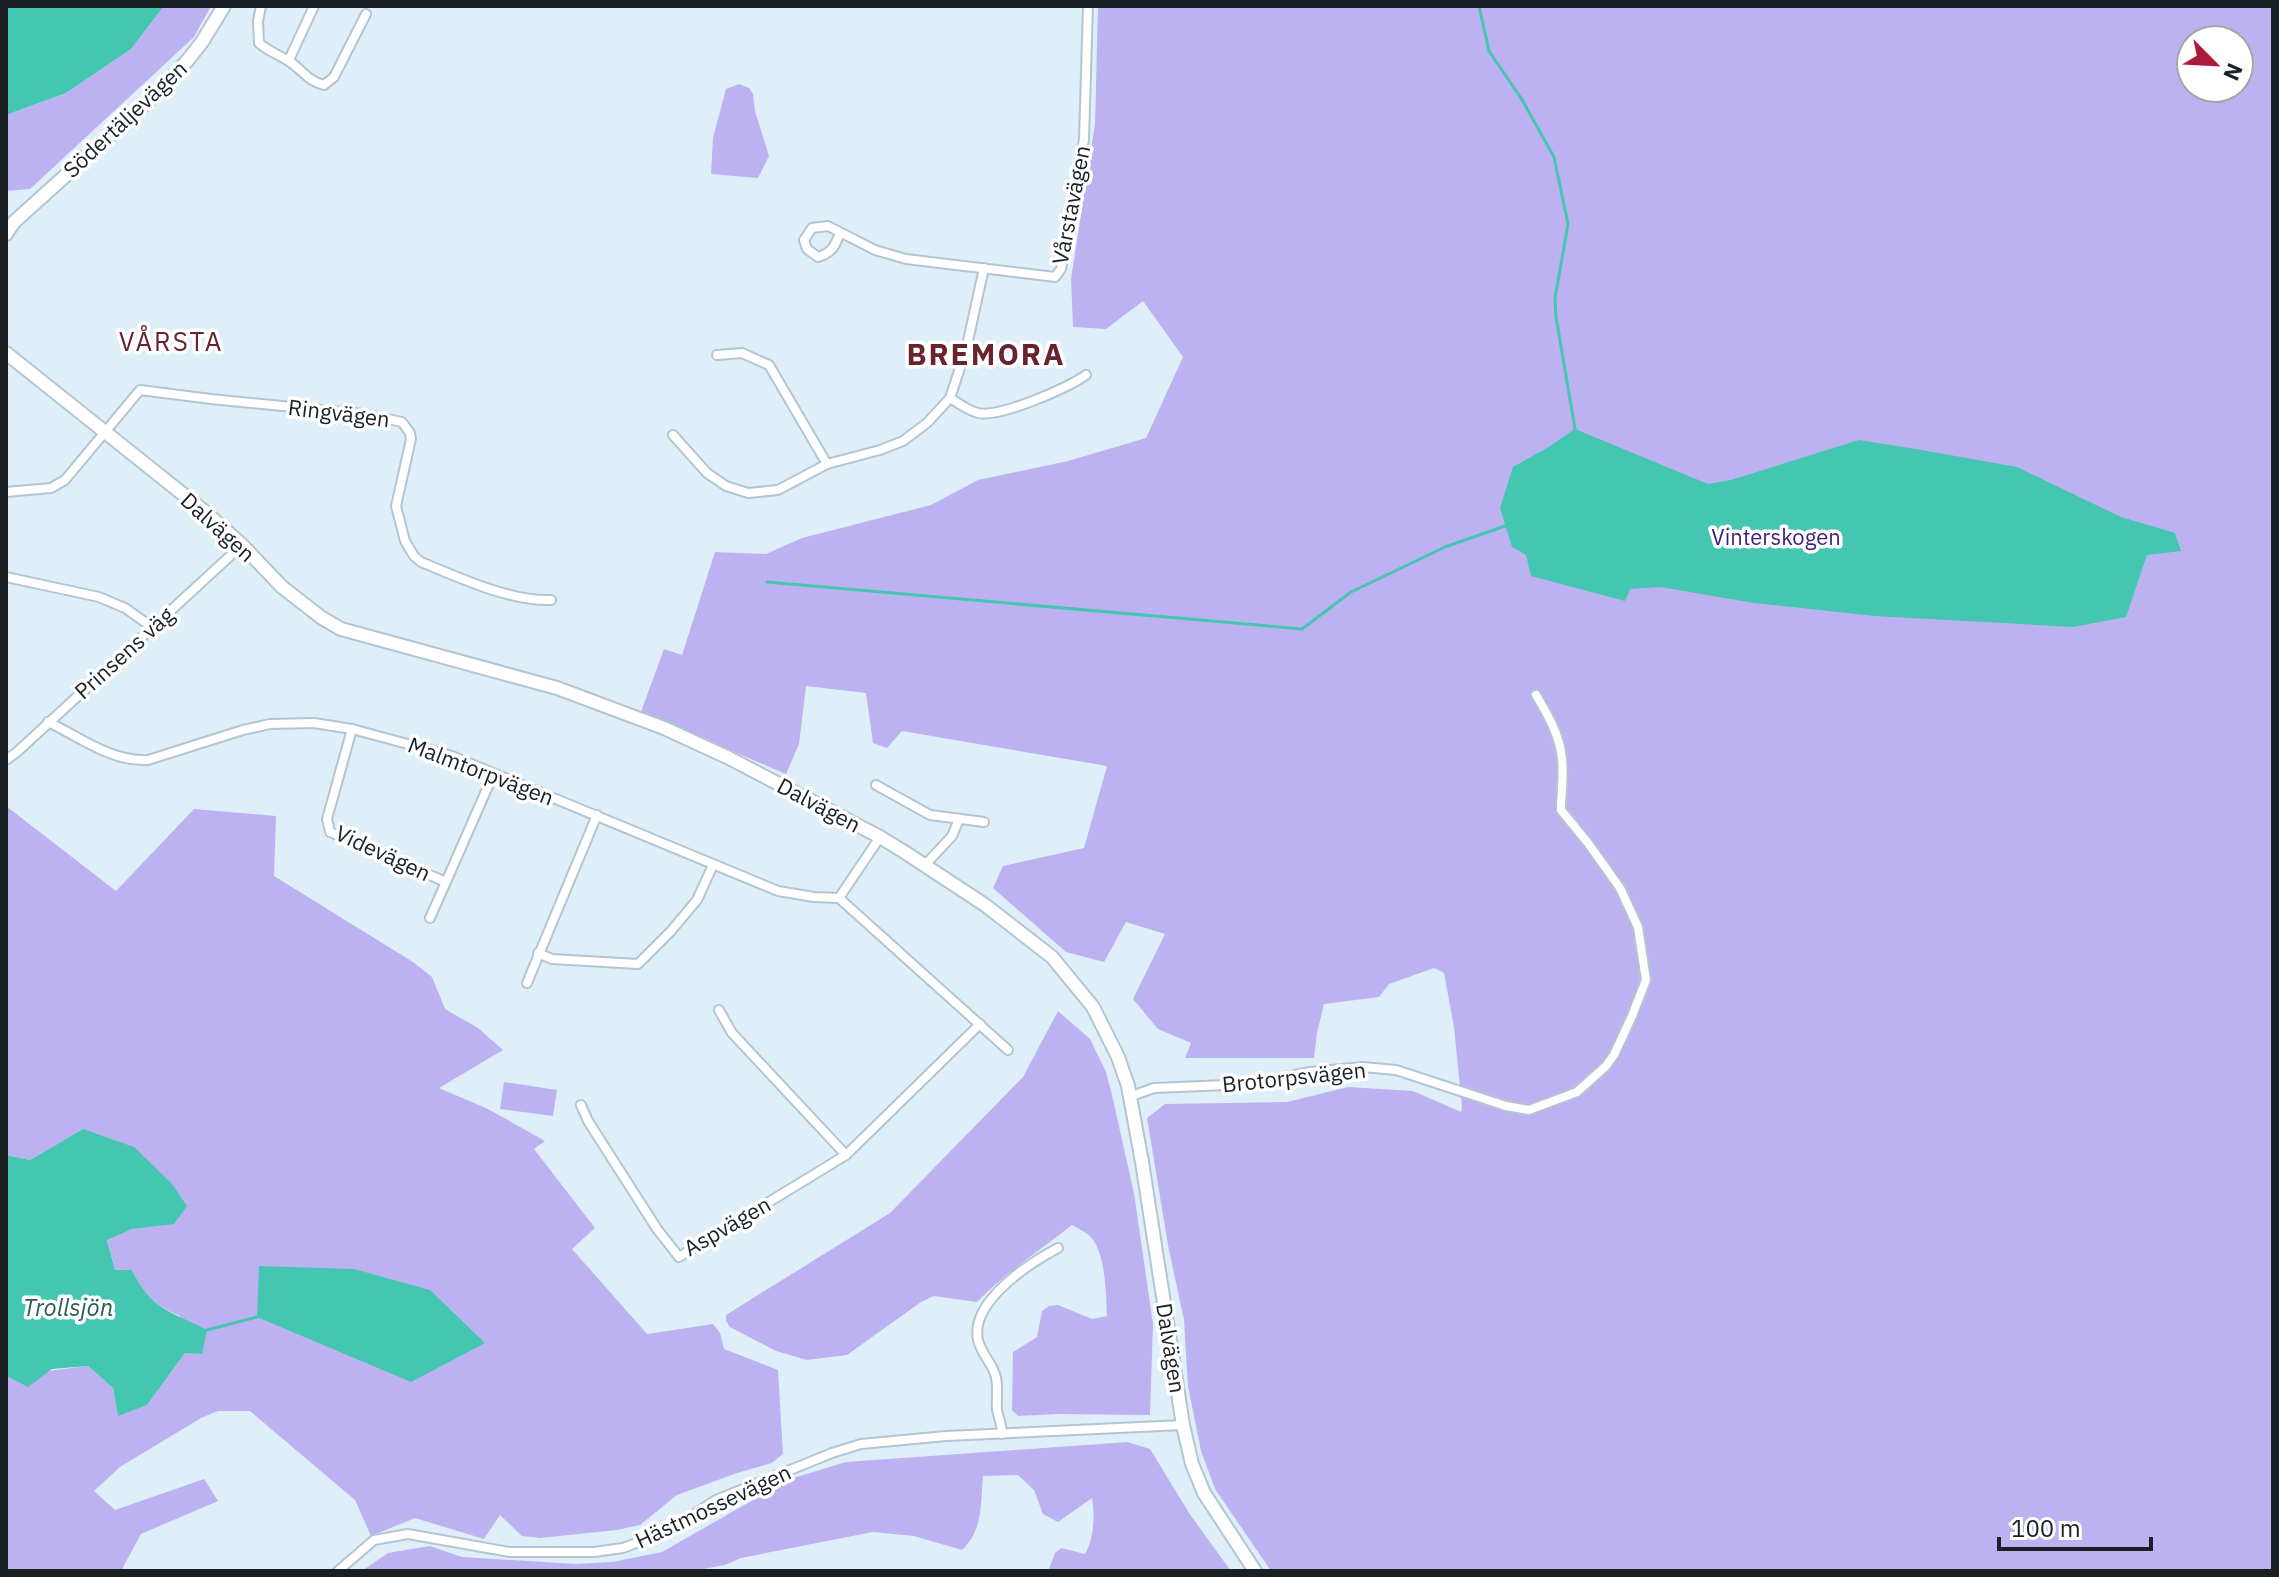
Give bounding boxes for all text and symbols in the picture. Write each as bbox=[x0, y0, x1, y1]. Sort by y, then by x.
north arrow bbox=[2175, 24, 2255, 104]
street label: Södertäljevägen bbox=[56, 54, 193, 184]
text: N bbox=[2217, 59, 2250, 86]
street label: Vårstavägen bbox=[1045, 143, 1096, 267]
district label: VÅRSTA bbox=[119, 324, 223, 358]
district label: BREMORA bbox=[906, 334, 1066, 373]
street label: Ringvägen bbox=[287, 392, 392, 433]
street label: Dalvägen bbox=[175, 486, 262, 568]
park label: Vinterskogen bbox=[1711, 522, 1841, 551]
street label: Prinsens väg bbox=[68, 600, 180, 705]
street label: Malmtorpvägen bbox=[404, 729, 558, 812]
street label: Dalvägen bbox=[772, 770, 866, 839]
street label: Videvägen bbox=[331, 818, 436, 887]
street label: Brotorpsvägen bbox=[1221, 1055, 1367, 1098]
street label: Aspvägen bbox=[678, 1189, 776, 1262]
water label: Trollsjön bbox=[23, 1291, 113, 1323]
street label: Dalvägen bbox=[1150, 1301, 1193, 1395]
street label: Hästmossevägen bbox=[630, 1457, 795, 1554]
scale bar bbox=[1999, 1501, 2151, 1551]
text: 100 m bbox=[2011, 1512, 2081, 1544]

